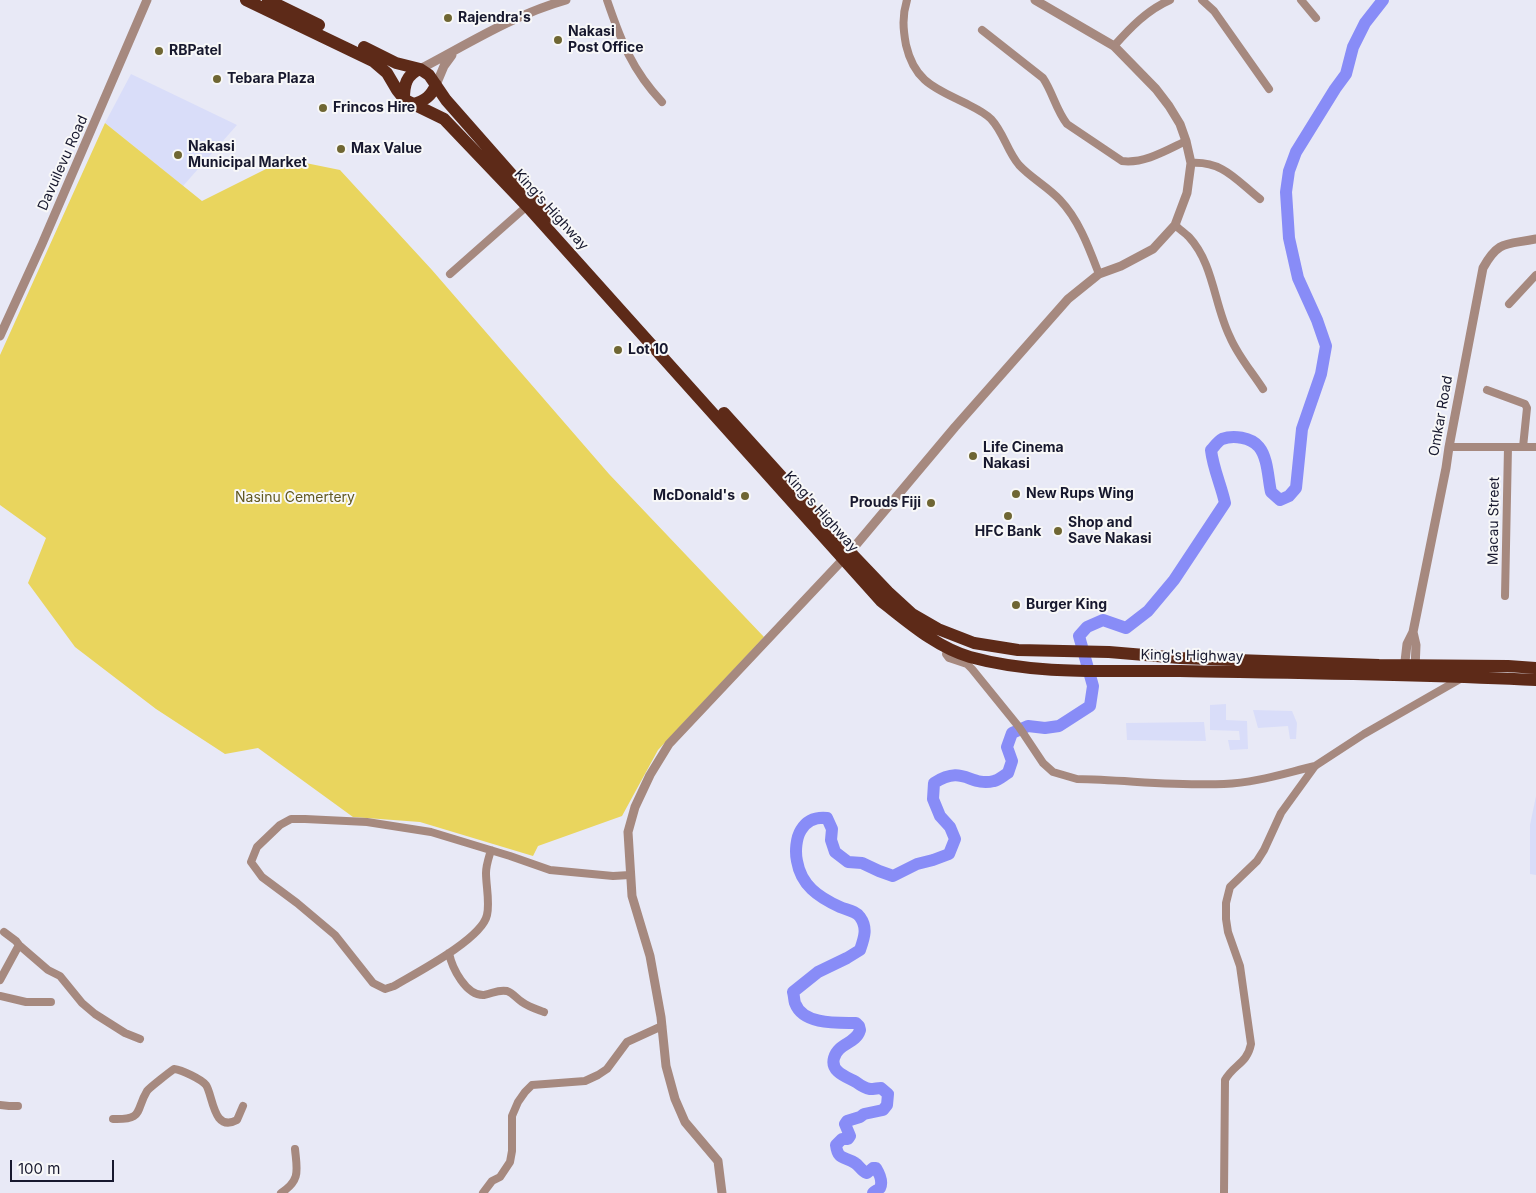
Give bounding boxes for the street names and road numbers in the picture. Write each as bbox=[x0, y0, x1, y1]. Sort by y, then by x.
street label: Davuilevu Road bbox=[34, 113, 92, 213]
street label: King's Highway bbox=[510, 166, 592, 254]
street label: Omkar Road bbox=[1426, 374, 1456, 458]
street label: King's Highway bbox=[780, 468, 862, 556]
street label: Macau Street bbox=[1485, 477, 1503, 565]
street label: King's Highway bbox=[1140, 647, 1244, 665]

